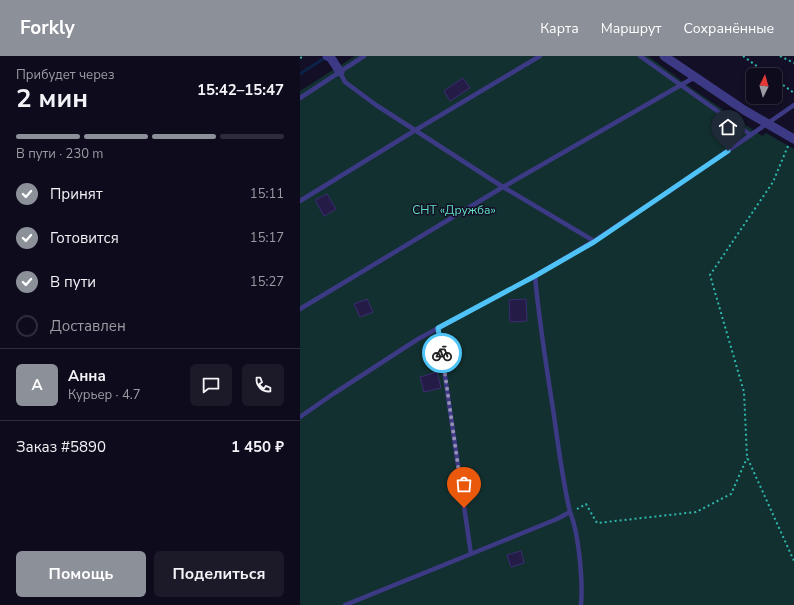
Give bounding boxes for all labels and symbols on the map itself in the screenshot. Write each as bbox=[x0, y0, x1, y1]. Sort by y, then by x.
north arrow bbox=[746, 68, 782, 104]
pin bbox=[711, 110, 745, 151]
park label: СНТ «Дружба» bbox=[412, 202, 496, 218]
courier bbox=[422, 333, 462, 373]
pin bbox=[447, 467, 481, 508]

